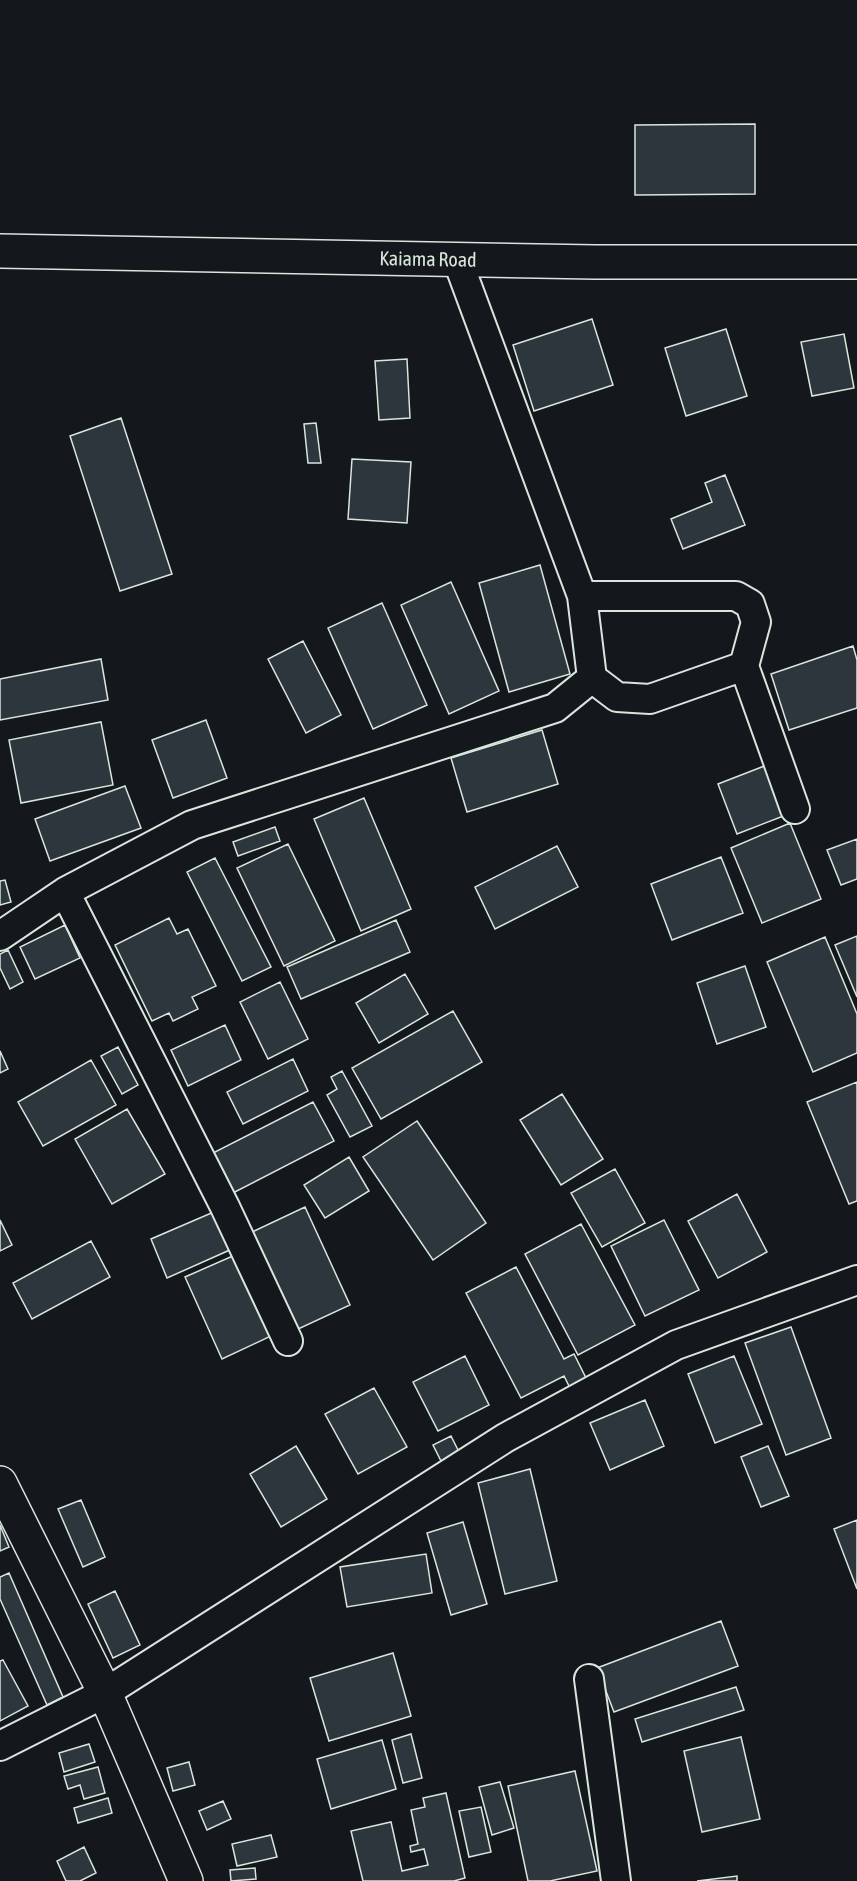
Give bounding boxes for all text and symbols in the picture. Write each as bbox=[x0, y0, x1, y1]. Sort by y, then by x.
street label: Kaiama Road bbox=[379, 246, 477, 271]

